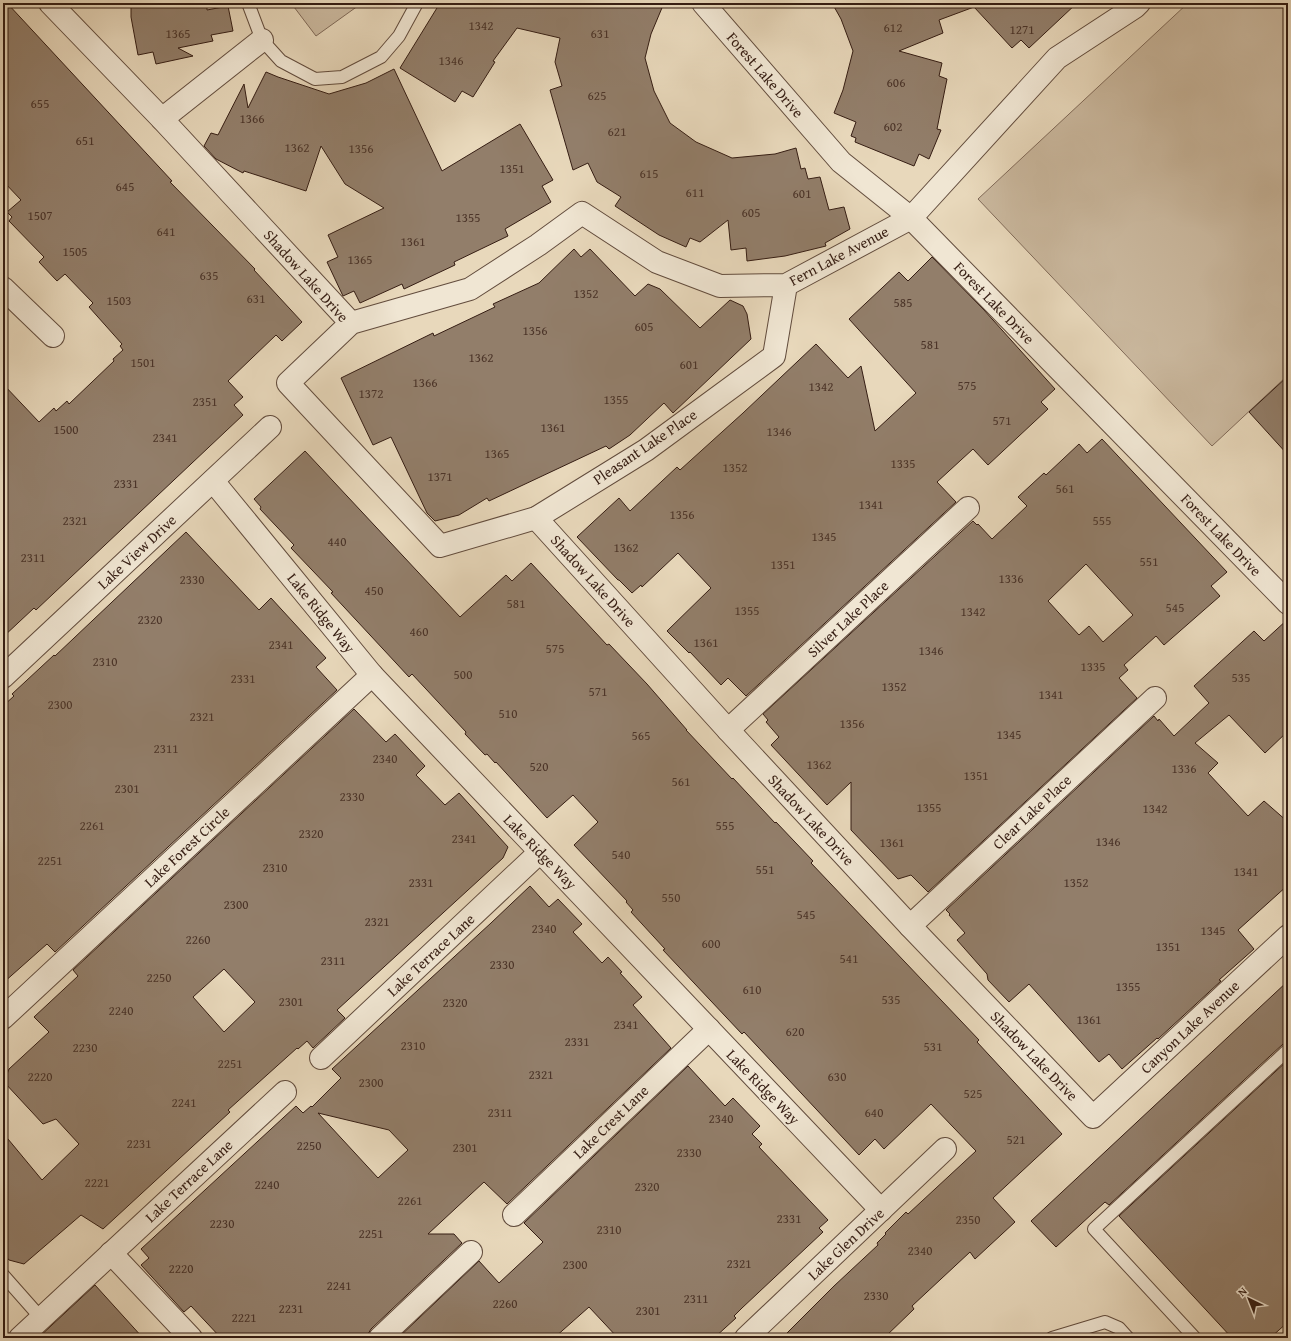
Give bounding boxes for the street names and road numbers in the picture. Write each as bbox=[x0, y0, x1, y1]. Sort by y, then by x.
street label: Forest Lake Drive bbox=[722, 27, 809, 122]
street label: Fern Lake Avenue bbox=[785, 221, 892, 291]
street label: Shadow Lake Drive bbox=[259, 225, 354, 327]
street label: Forest Lake Drive bbox=[949, 257, 1039, 349]
street label: Pleasant Lake Place bbox=[588, 404, 701, 489]
street label: Forest Lake Drive bbox=[1176, 489, 1266, 581]
street label: Lake View Drive bbox=[93, 510, 181, 594]
street label: Shadow Lake Drive bbox=[546, 530, 641, 632]
street label: Lake Ridge Way bbox=[283, 568, 361, 658]
street label: Silver Lake Place bbox=[802, 575, 893, 662]
street label: Shadow Lake Drive bbox=[763, 769, 859, 870]
street label: Clear Lake Place bbox=[988, 769, 1076, 854]
street label: Lake Forest Circle bbox=[139, 801, 234, 892]
street label: Lake Ridge Way bbox=[499, 809, 582, 894]
street label: Lake Terrace Lane bbox=[382, 908, 479, 1001]
street label: Canyon Lake Avenue bbox=[1136, 975, 1244, 1078]
street label: Shadow Lake Drive bbox=[986, 1006, 1083, 1105]
street label: Lake Ridge Way bbox=[722, 1044, 805, 1129]
street label: Lake Crest Lane bbox=[568, 1080, 653, 1163]
street label: Lake Terrace Lane bbox=[140, 1134, 237, 1227]
street label: Lake Glen Drive bbox=[803, 1203, 888, 1285]

